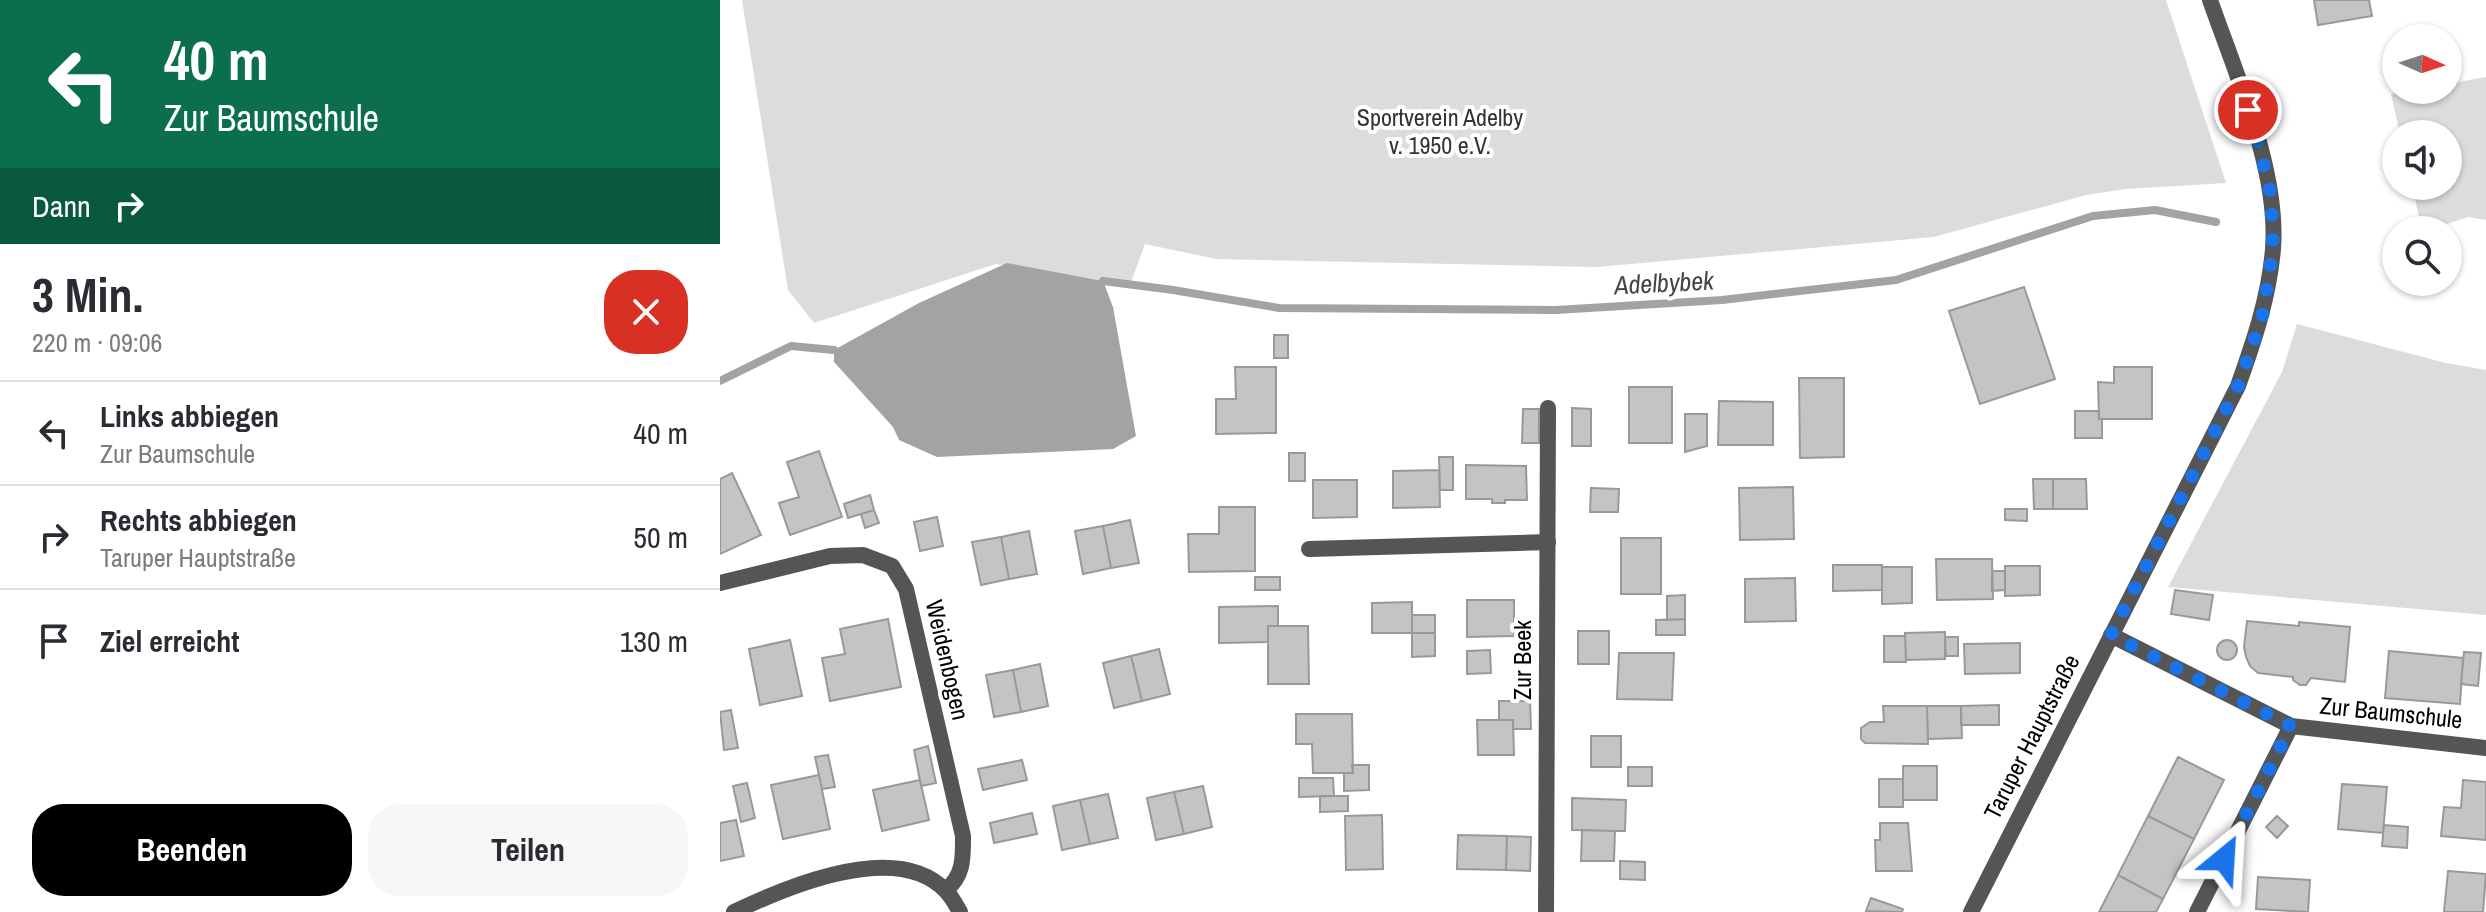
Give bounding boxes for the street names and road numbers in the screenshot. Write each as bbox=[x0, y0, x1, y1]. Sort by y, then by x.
street label: Weidenbogen bbox=[919, 597, 977, 723]
street label: Zur Beek bbox=[1506, 620, 1538, 700]
street label: Taruper Hauptstraße bbox=[1976, 649, 2086, 824]
street label: Zur Baumschule bbox=[2318, 689, 2464, 735]

